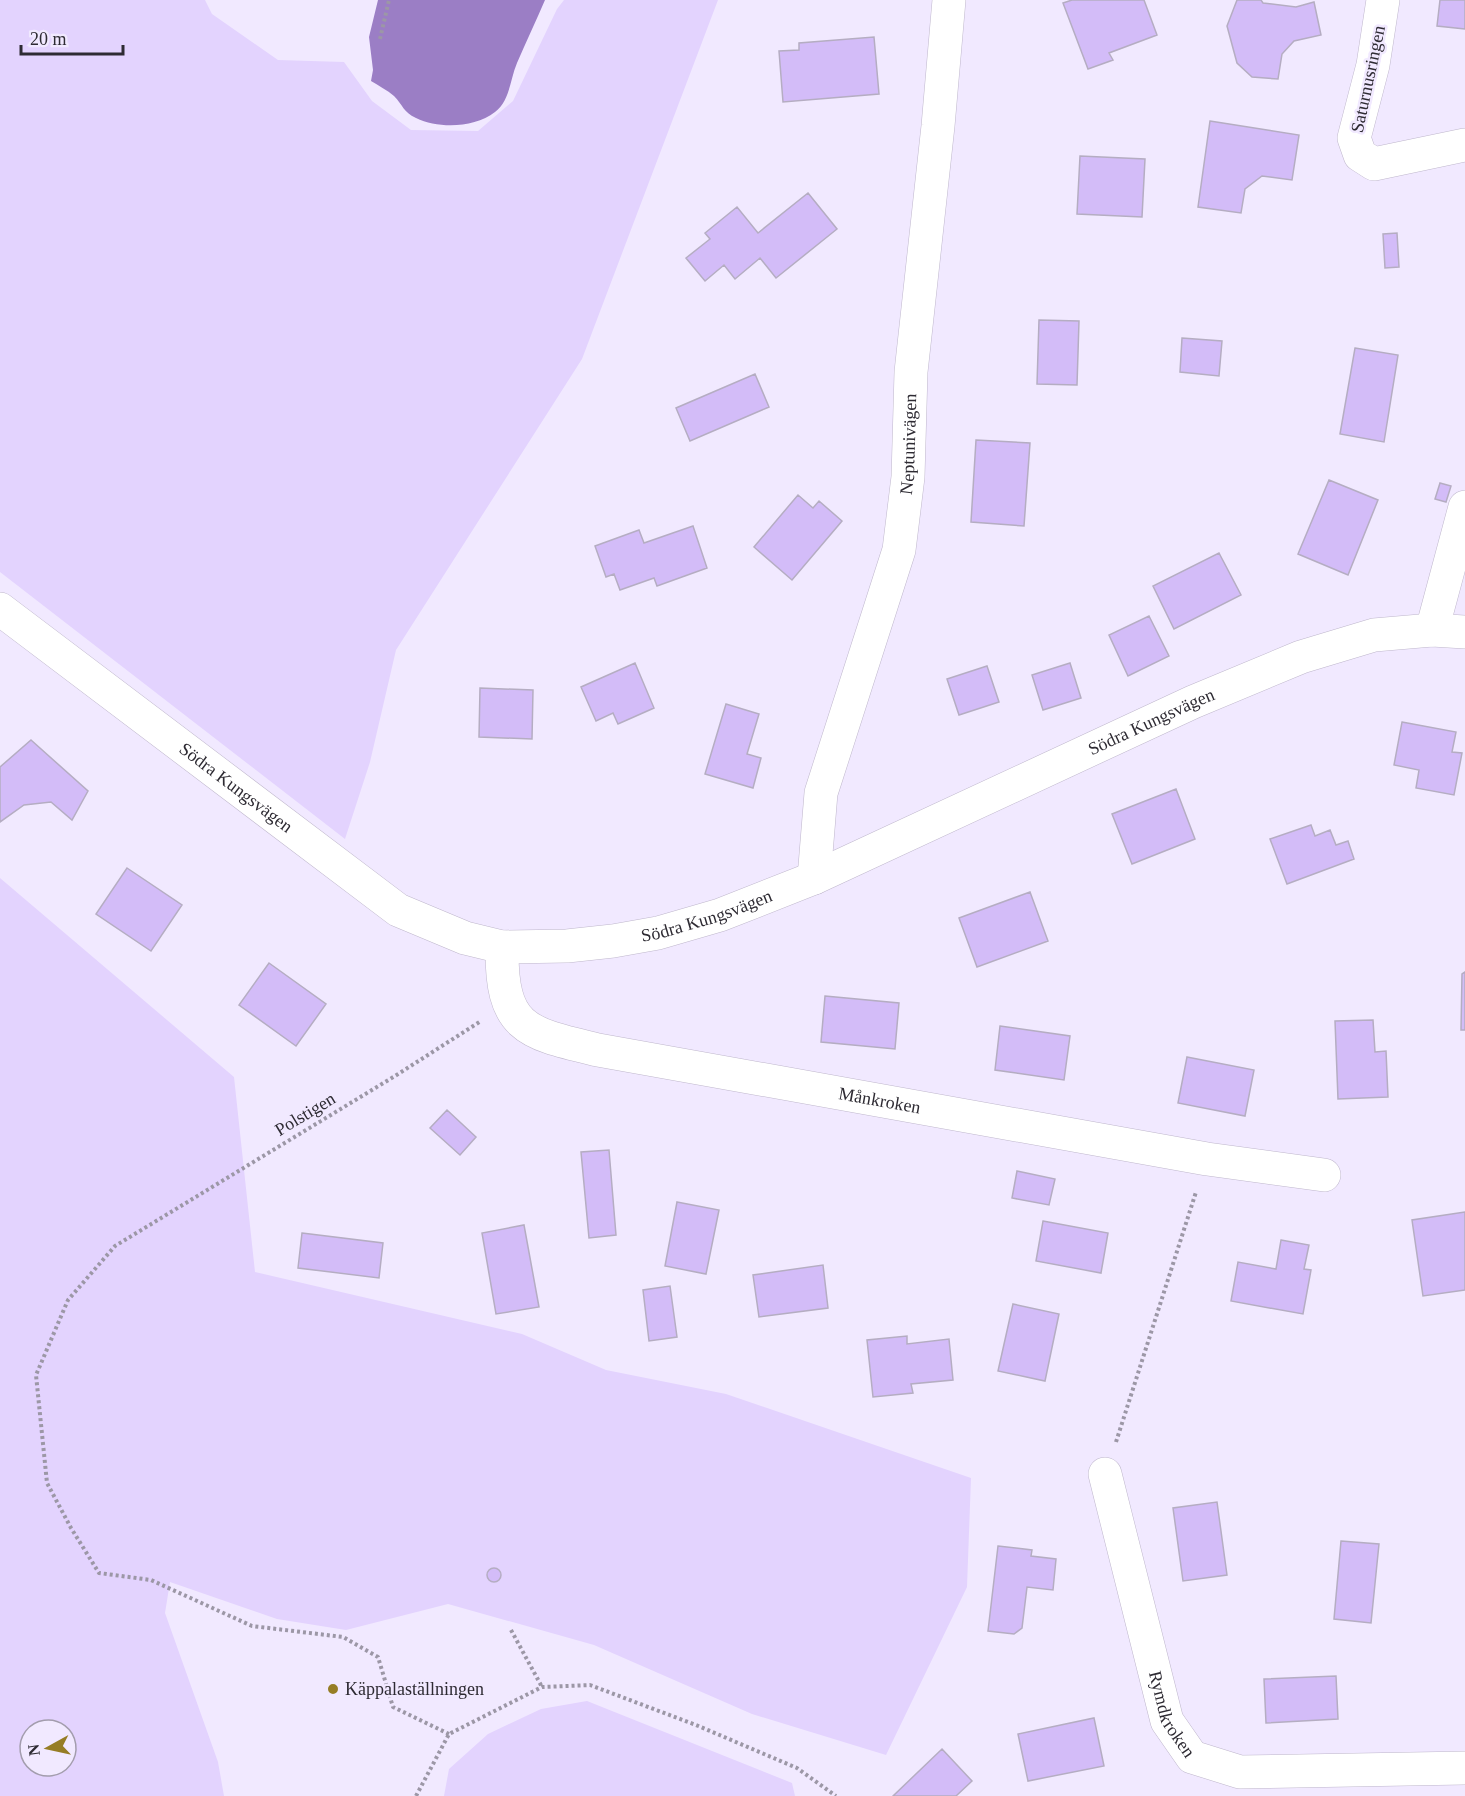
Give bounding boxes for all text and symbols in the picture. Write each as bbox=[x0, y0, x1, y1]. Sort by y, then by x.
scale bar bbox=[21, 18, 123, 56]
street label: Saturnusringen bbox=[1347, 24, 1389, 134]
text: 20 m bbox=[30, 29, 67, 49]
street label: Neptunivägen bbox=[896, 393, 920, 496]
street label: Södra Kungsvägen bbox=[1085, 684, 1217, 759]
street label: Södra Kungsvägen bbox=[176, 738, 297, 837]
street label: Södra Kungsvägen bbox=[640, 886, 775, 946]
street label: Månkroken bbox=[837, 1083, 922, 1118]
street label: Polstigen bbox=[271, 1088, 339, 1140]
street label: Rymdkroken bbox=[1145, 1669, 1199, 1761]
place label: Käppalaställningen bbox=[345, 1679, 484, 1699]
marker: Käppalaställningen bbox=[326, 1682, 340, 1696]
north arrow bbox=[18, 1718, 78, 1778]
text: N bbox=[24, 1743, 43, 1757]

